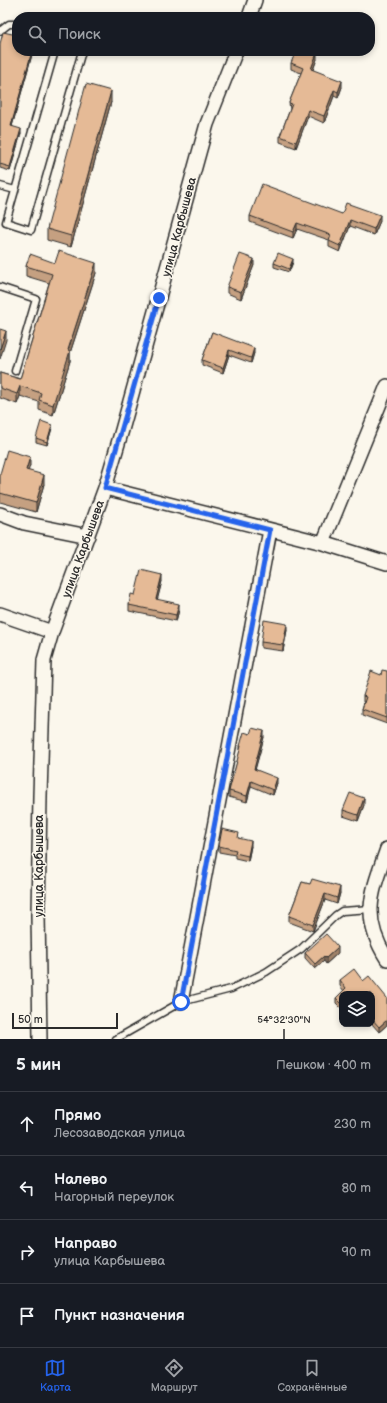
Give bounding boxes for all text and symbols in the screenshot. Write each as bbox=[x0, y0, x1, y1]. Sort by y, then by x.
search box bbox=[12, 12, 375, 56]
icon: search bbox=[26, 23, 48, 45]
text: Поиск bbox=[58, 25, 101, 44]
street label: улица Карбышева bbox=[159, 176, 200, 279]
route end bbox=[150, 289, 168, 307]
street label: улица Карбышева bbox=[59, 498, 108, 600]
street label: улица Карбышева bbox=[32, 815, 47, 917]
map controls bbox=[339, 991, 375, 1027]
button: layers bbox=[339, 991, 375, 1027]
route start bbox=[172, 993, 190, 1011]
scale bar bbox=[12, 1011, 118, 1030]
text: 50 m bbox=[18, 1013, 43, 1026]
text: 54°32'30"N bbox=[257, 1014, 311, 1026]
text: 5 мин bbox=[16, 1055, 61, 1075]
text: Пешком · 400 m bbox=[276, 1057, 371, 1073]
text: Прямо bbox=[54, 1106, 101, 1125]
icon: ahead bbox=[16, 1113, 38, 1135]
text: 230 m bbox=[334, 1116, 371, 1132]
text: Лесозаводская улица bbox=[54, 1125, 185, 1141]
text: Налево bbox=[54, 1170, 107, 1189]
icon: left bbox=[16, 1177, 38, 1199]
text: 80 m bbox=[342, 1180, 371, 1196]
text: Нагорный переулок bbox=[54, 1189, 174, 1205]
text: Направо bbox=[54, 1234, 117, 1253]
icon: right bbox=[16, 1241, 38, 1263]
text: 90 m bbox=[342, 1244, 371, 1260]
text: улица Карбышева bbox=[54, 1253, 165, 1269]
icon: arrive bbox=[16, 1305, 38, 1327]
text: Пункт назначения bbox=[54, 1306, 185, 1325]
tab: Карта bbox=[40, 1357, 71, 1394]
tab: Маршрут bbox=[151, 1357, 198, 1394]
tab: Сохранённые bbox=[278, 1357, 347, 1394]

